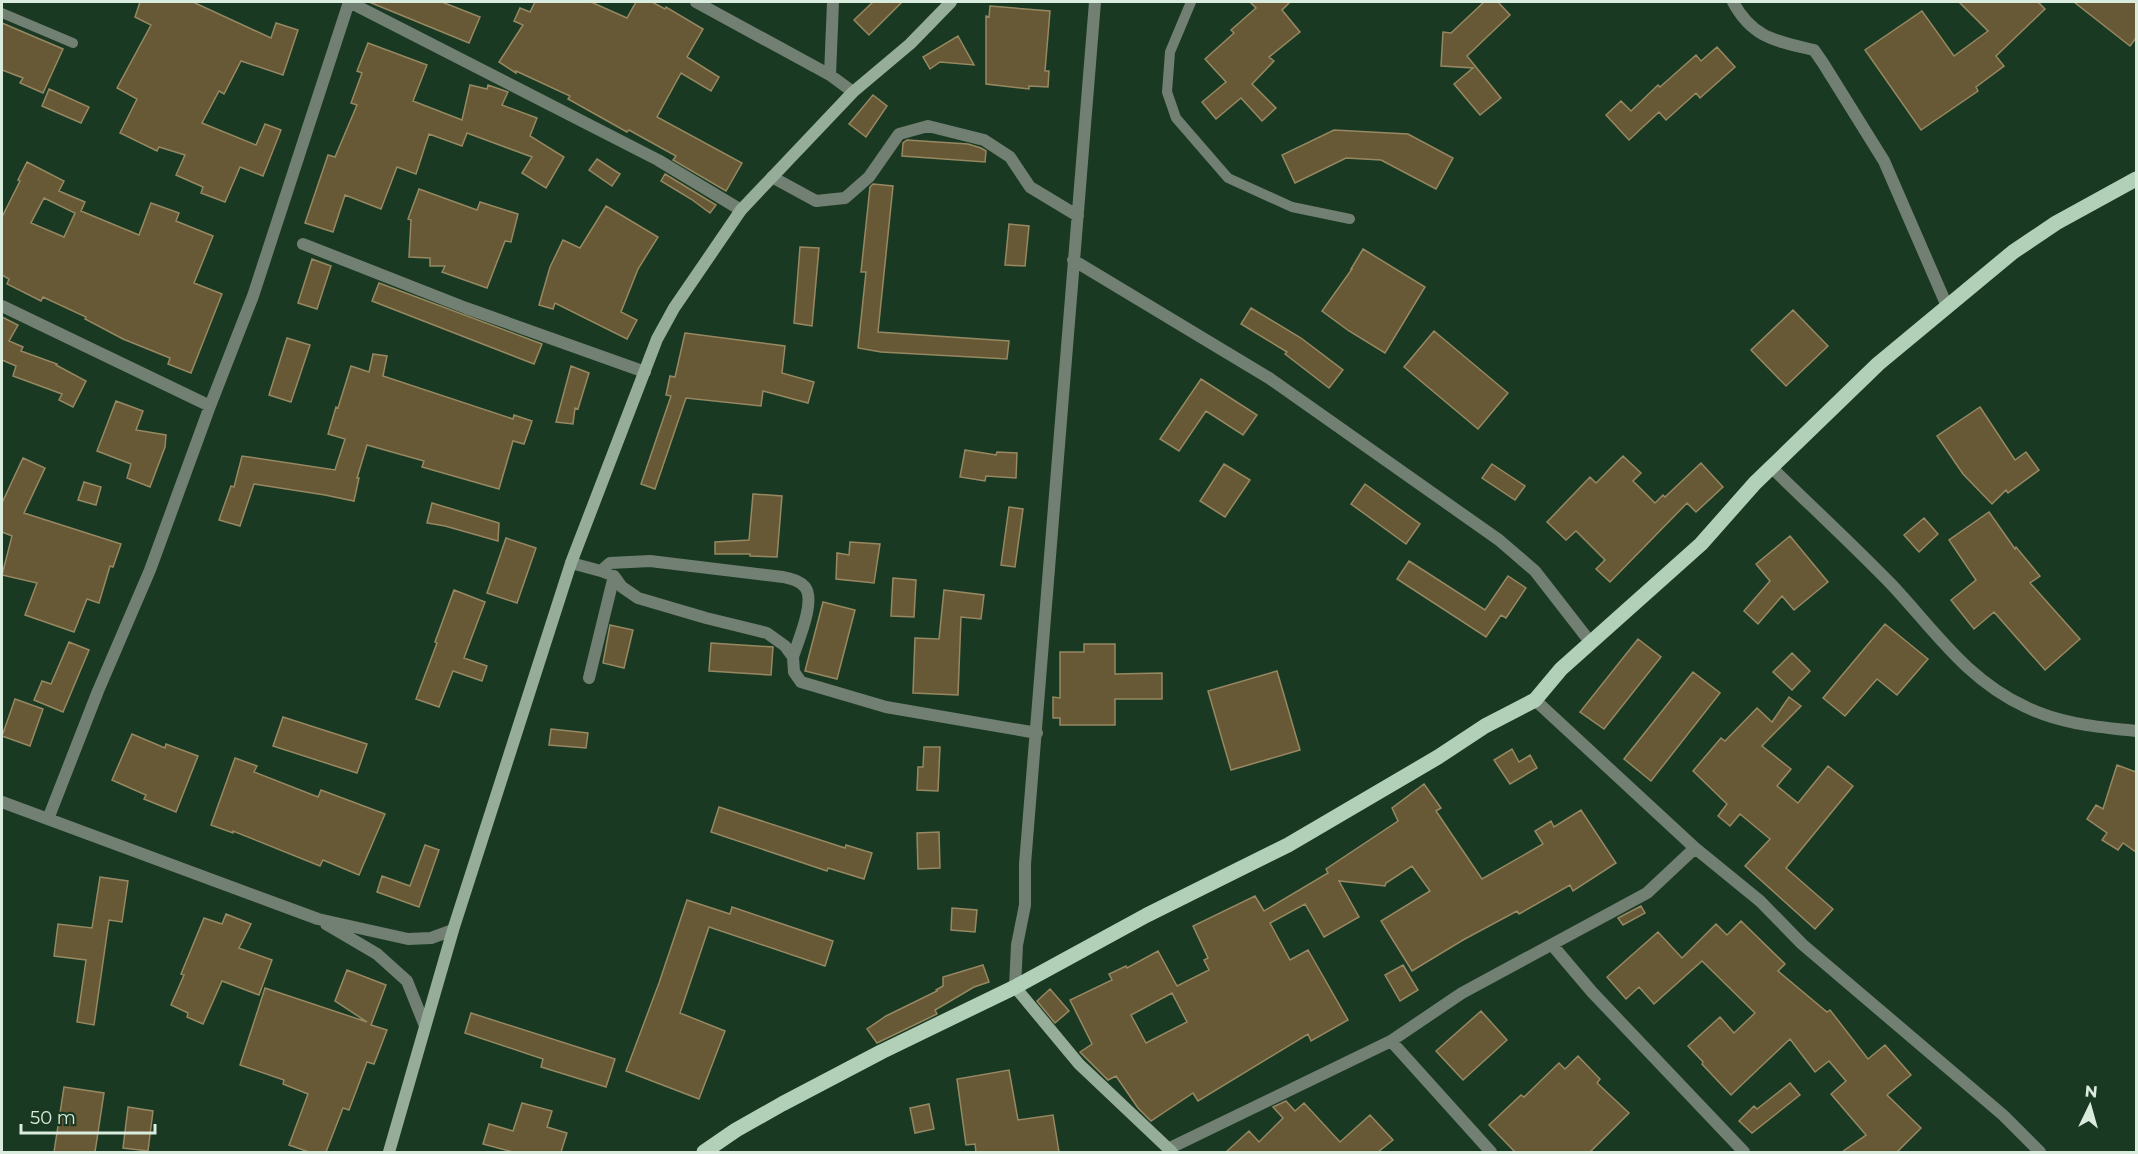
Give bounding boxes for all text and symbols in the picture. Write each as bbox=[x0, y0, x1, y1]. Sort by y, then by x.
north arrow bbox=[2060, 1076, 2120, 1136]
text: N bbox=[2084, 1082, 2099, 1102]
scale bar bbox=[21, 1097, 154, 1135]
text: 50 m bbox=[30, 1107, 76, 1129]

